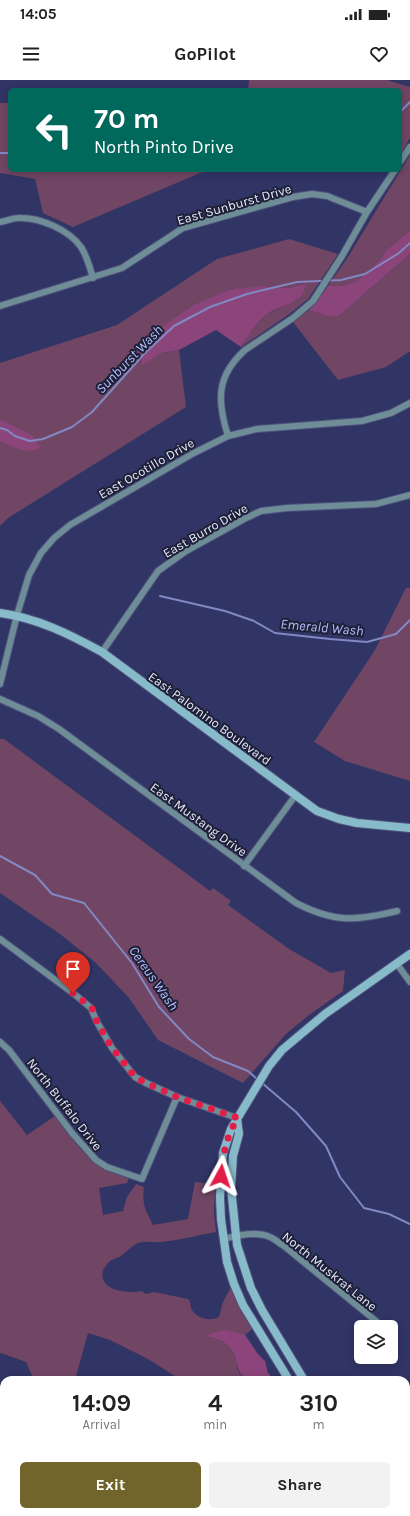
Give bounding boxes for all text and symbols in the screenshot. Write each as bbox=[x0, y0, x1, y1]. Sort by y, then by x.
text: 14:05 bbox=[20, 5, 57, 23]
icon: menu bbox=[20, 43, 42, 65]
text: GoPilot bbox=[174, 43, 236, 65]
icon: heart bbox=[368, 43, 390, 65]
text: 70 m bbox=[94, 102, 159, 135]
icon: left bbox=[28, 104, 80, 156]
text: North Pinto Drive bbox=[94, 136, 234, 158]
street label: East Sunburst Drive bbox=[175, 181, 293, 228]
water label: Sunburst Wash bbox=[92, 321, 166, 397]
street label: East Ocotillo Drive bbox=[96, 435, 197, 502]
street label: East Burro Drive bbox=[160, 500, 250, 561]
water label: Emerald Wash bbox=[280, 615, 364, 640]
street label: East Palomino Boulevard bbox=[145, 669, 274, 768]
street label: East Mustang Drive bbox=[148, 779, 250, 860]
water label: Cereus Wash bbox=[125, 943, 182, 1014]
pin bbox=[56, 952, 90, 993]
icon: arrive bbox=[62, 958, 84, 980]
street label: North Buffalo Drive bbox=[24, 1055, 105, 1154]
position arrow bbox=[200, 1155, 242, 1197]
street label: North Muskrat Lane bbox=[279, 1229, 380, 1314]
map controls bbox=[354, 1320, 398, 1364]
button: layers bbox=[354, 1320, 398, 1364]
text: 14:09 bbox=[72, 1389, 131, 1417]
text: 4 bbox=[208, 1389, 222, 1417]
text: 310 bbox=[299, 1389, 338, 1417]
text: Arrival bbox=[83, 1417, 121, 1432]
text: min bbox=[203, 1417, 227, 1432]
text: m bbox=[313, 1417, 325, 1432]
button: Exit bbox=[20, 1462, 201, 1508]
button: Share bbox=[209, 1462, 390, 1508]

